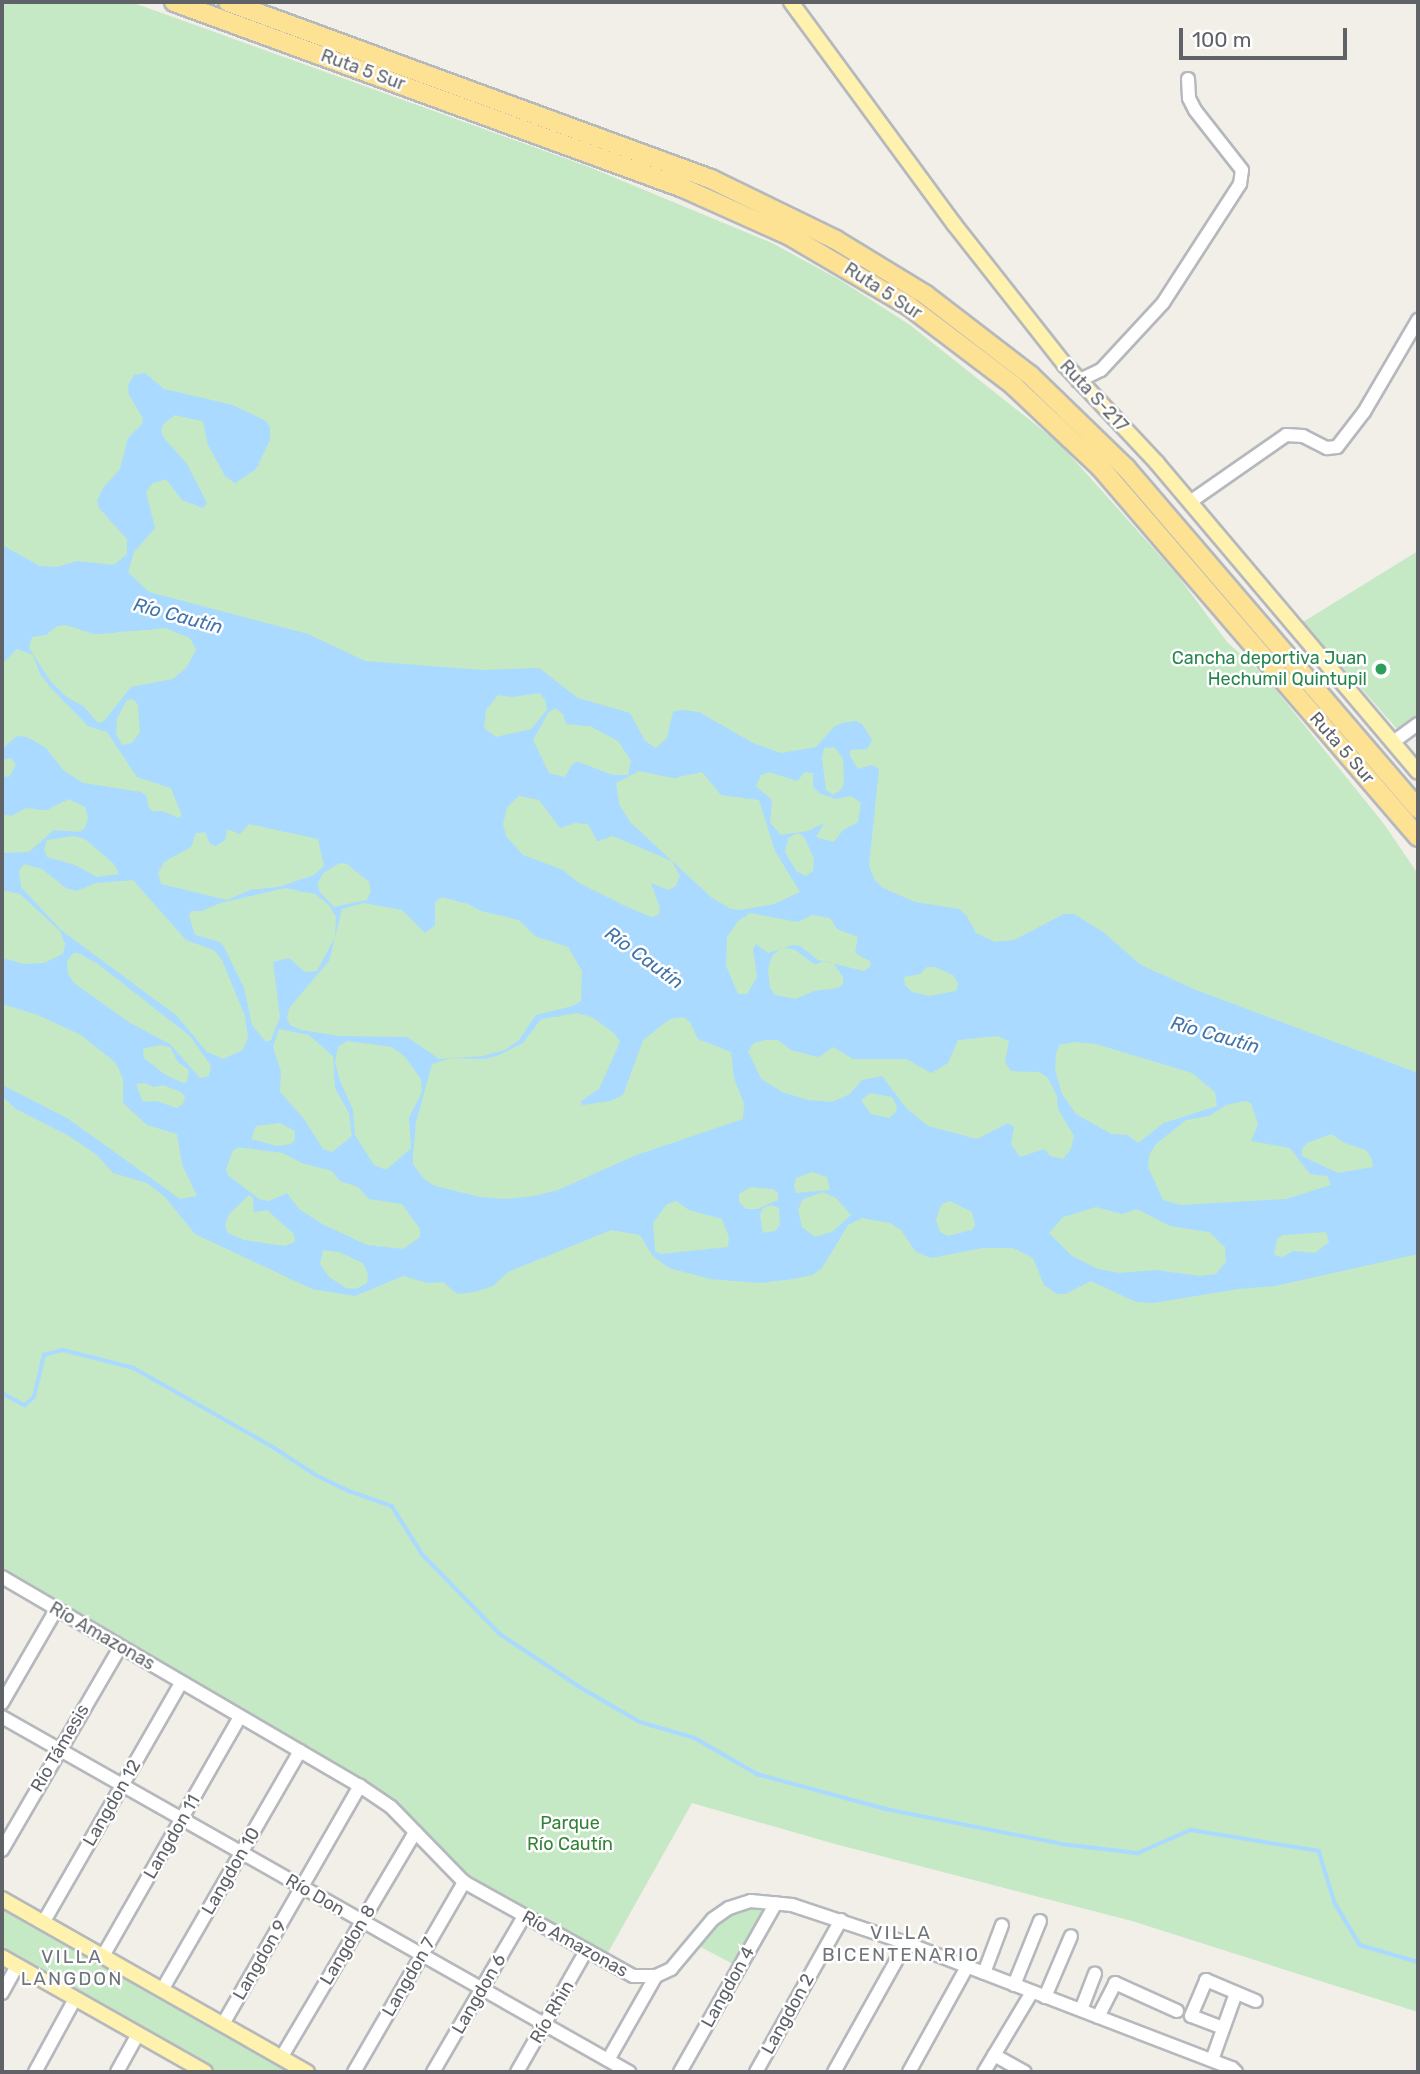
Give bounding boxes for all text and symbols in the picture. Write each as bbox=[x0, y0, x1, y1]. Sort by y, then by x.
scale bar bbox=[1182, 14, 1350, 58]
text: 100 m bbox=[1192, 27, 1251, 52]
street label: Ruta 5 Sur bbox=[318, 45, 408, 95]
street label: Ruta 5 Sur bbox=[840, 258, 926, 324]
street label: Ruta S-217 bbox=[1055, 356, 1133, 436]
water label: Río Cautín bbox=[131, 593, 225, 639]
place label: Cancha deportiva Juan Hechumil Quintupil bbox=[1172, 648, 1367, 690]
marker: Cancha deportiva Juan Hechumil Quintupil bbox=[1373, 661, 1389, 677]
street label: Ruta 5 Sur bbox=[1305, 708, 1379, 788]
water label: Río Cautín bbox=[600, 922, 688, 994]
water label: Río Cautín bbox=[1168, 1011, 1262, 1059]
street label: Río Amazonas bbox=[45, 1597, 159, 1675]
street label: Río Támesis bbox=[26, 1700, 94, 1796]
street label: Langdon 12 bbox=[79, 1756, 145, 1850]
street label: Langdon 11 bbox=[139, 1791, 205, 1883]
park label: Parque Río Cautín bbox=[527, 1813, 613, 1856]
street label: Langdon 10 bbox=[197, 1824, 265, 1918]
street label: Río Don bbox=[282, 1870, 348, 1920]
street label: Langdon 8 bbox=[316, 1901, 380, 1989]
street label: Río Amazonas bbox=[518, 1906, 632, 1982]
street label: Langdon 9 bbox=[228, 1916, 292, 2004]
district label: VILLA BICENTENARIO bbox=[823, 1922, 979, 1966]
street label: Langdon 7 bbox=[378, 1934, 440, 2020]
street label: Langdon 4 bbox=[697, 1943, 759, 2031]
district label: VILLA LANGDON bbox=[22, 1946, 122, 1990]
street label: Langdon 6 bbox=[447, 1950, 511, 2038]
street label: Langdon 2 bbox=[757, 1970, 819, 2058]
street label: Río Rhin bbox=[525, 1977, 579, 2047]

